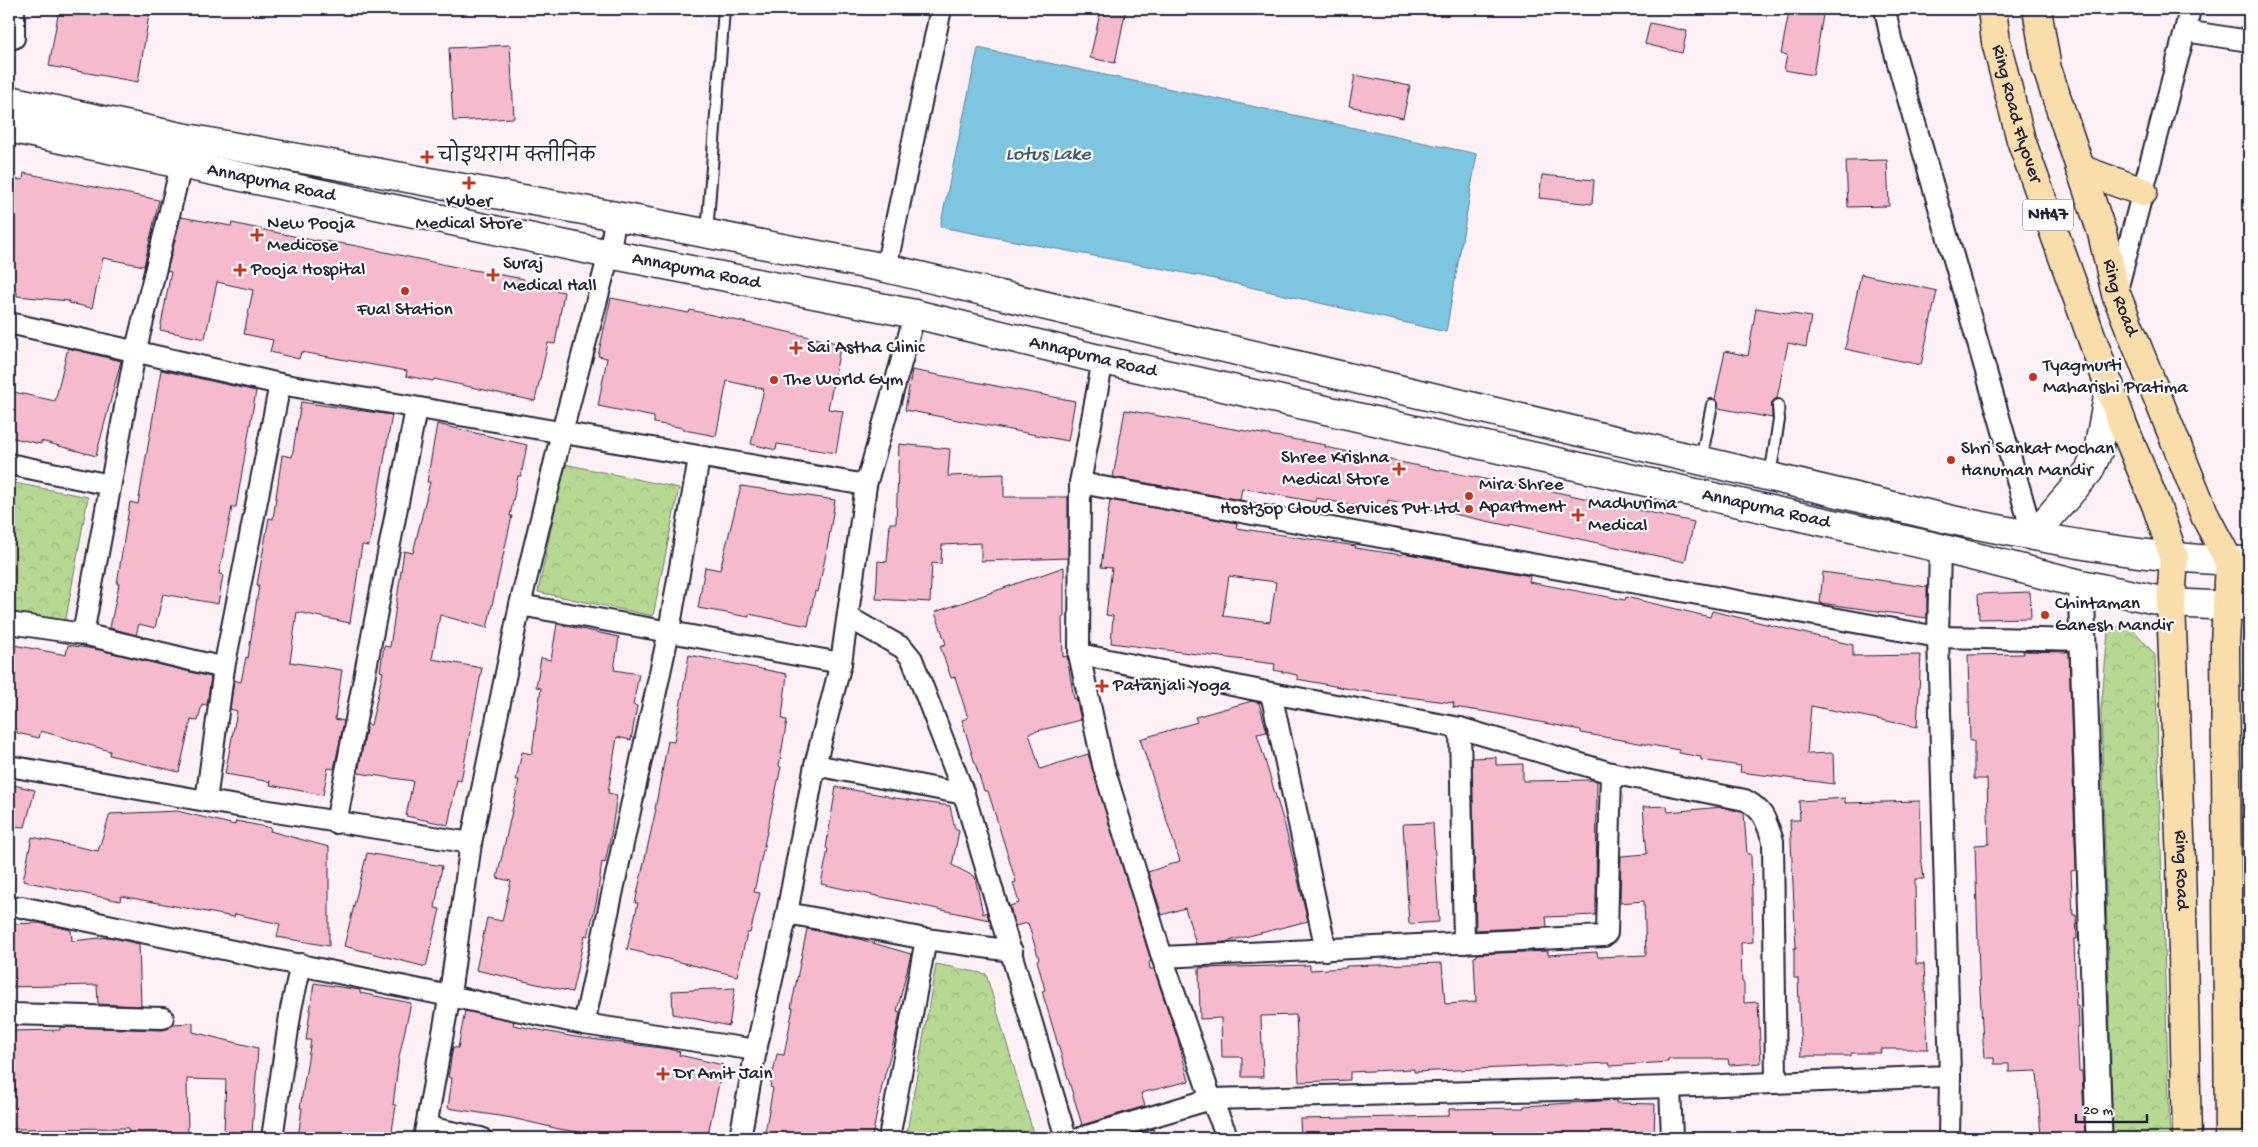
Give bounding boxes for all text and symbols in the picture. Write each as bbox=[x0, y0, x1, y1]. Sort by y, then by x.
street label: Ring Road Flyover bbox=[1986, 43, 2048, 188]
place label: चोइथराम क्लीनिक bbox=[437, 139, 597, 169]
water label: Lotus Lake bbox=[1005, 144, 1091, 167]
marker: चोइथराम क्लीनिक bbox=[420, 150, 434, 164]
street label: Annapurna Road bbox=[205, 158, 339, 208]
marker: Kuber Medical Store bbox=[463, 177, 475, 189]
place label: Kuber Medical Store bbox=[416, 191, 523, 236]
road number: NH47 bbox=[2023, 200, 2073, 230]
place label: New Pooja Medicose bbox=[267, 213, 356, 258]
marker: New Pooja Medicose bbox=[251, 229, 263, 241]
street label: Annapurna Road bbox=[630, 247, 764, 295]
place label: Suraj Medical Hall bbox=[503, 253, 597, 298]
street label: Ring Road bbox=[2097, 257, 2144, 341]
place label: Pooja Hospital bbox=[250, 259, 365, 282]
marker: Pooja Hospital bbox=[233, 263, 247, 277]
marker: Suraj Medical Hall bbox=[487, 269, 499, 281]
marker: Fual Station bbox=[399, 285, 411, 297]
place label: Fual Station bbox=[356, 299, 453, 322]
street label: Annapurna Road bbox=[1027, 331, 1161, 384]
place label: Sai Astha Clinic bbox=[807, 337, 925, 360]
marker: Sai Astha Clinic bbox=[789, 341, 803, 355]
place label: Tyagmurti Maharishi Pratima bbox=[2042, 355, 2189, 400]
place label: The World Gym bbox=[783, 369, 904, 392]
marker: Tyagmurti Maharishi Pratima bbox=[2027, 371, 2039, 383]
marker: The World Gym bbox=[768, 374, 780, 386]
place label: Shri Sankat Mochan Hanuman Mandir bbox=[1961, 438, 2114, 483]
place label: Shree Krishna Medical Store bbox=[1281, 447, 1390, 492]
marker: Shri Sankat Mochan Hanuman Mandir bbox=[1945, 454, 1957, 466]
marker: Shree Krishna Medical Store bbox=[1393, 463, 1405, 475]
place label: Mira Shree Apartment bbox=[1479, 474, 1567, 519]
street label: Annapurna Road bbox=[1700, 483, 1834, 535]
marker: Mira Shree Apartment bbox=[1463, 490, 1475, 502]
place label: Madhurima Medical bbox=[1588, 493, 1678, 538]
place label: Hostzop Cloud Services Pvt Ltd bbox=[1220, 498, 1461, 521]
marker: Hostzop Cloud Services Pvt Ltd bbox=[1463, 503, 1475, 515]
marker: Madhurima Medical bbox=[1572, 509, 1584, 521]
place label: Chintaman Ganesh Mandir bbox=[2055, 593, 2175, 638]
marker: Chintaman Ganesh Mandir bbox=[2039, 609, 2051, 621]
place label: Patanjali Yoga bbox=[1112, 675, 1232, 698]
marker: Patanjali Yoga bbox=[1095, 679, 1109, 693]
street label: Ring Road bbox=[2168, 830, 2194, 912]
place label: Dr Amit Jain bbox=[672, 1063, 772, 1086]
marker: Dr Amit Jain bbox=[656, 1067, 670, 1081]
scale bar bbox=[2076, 1092, 2147, 1124]
text: 20 m bbox=[2083, 1102, 2113, 1120]

